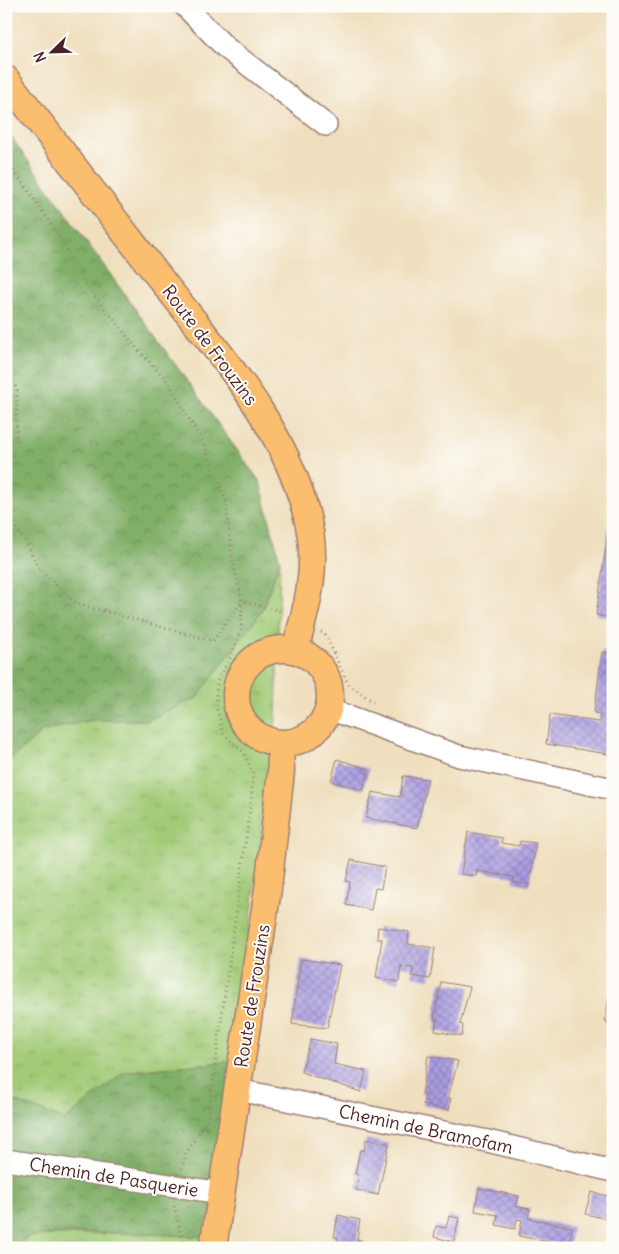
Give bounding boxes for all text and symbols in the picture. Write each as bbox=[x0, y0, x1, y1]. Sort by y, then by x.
north arrow bbox=[28, 28, 78, 78]
text: N bbox=[30, 49, 50, 65]
street label: Route de Frouzins bbox=[157, 280, 263, 410]
street label: Route de Frouzins bbox=[229, 923, 275, 1069]
street label: Chemin de Bramofam bbox=[337, 1099, 515, 1159]
street label: Chemin de Pasquerie bbox=[28, 1152, 200, 1202]

